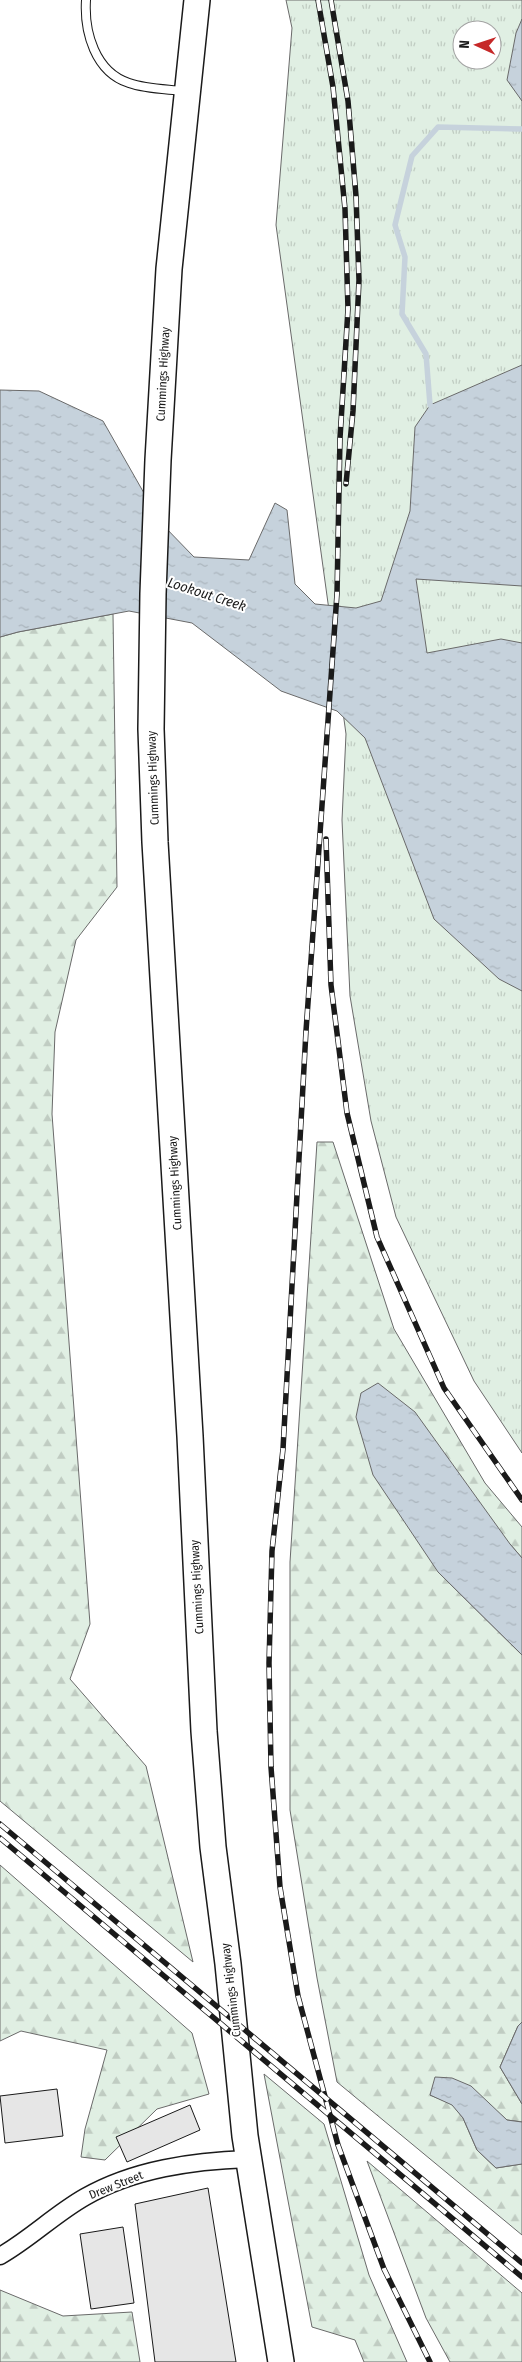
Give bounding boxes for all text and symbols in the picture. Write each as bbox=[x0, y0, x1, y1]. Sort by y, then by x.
north arrow bbox=[452, 20, 502, 70]
text: N bbox=[456, 40, 473, 49]
street label: Cummings Highway bbox=[154, 326, 172, 422]
water label: Lookout Creek bbox=[166, 574, 248, 615]
street label: Cummings Highway bbox=[144, 730, 162, 825]
street label: Cummings Highway bbox=[166, 1135, 184, 1231]
street label: Cummings Highway bbox=[188, 1539, 206, 1635]
street label: Cummings Highway bbox=[218, 1942, 244, 2038]
street label: Drew Street bbox=[87, 2168, 145, 2202]

